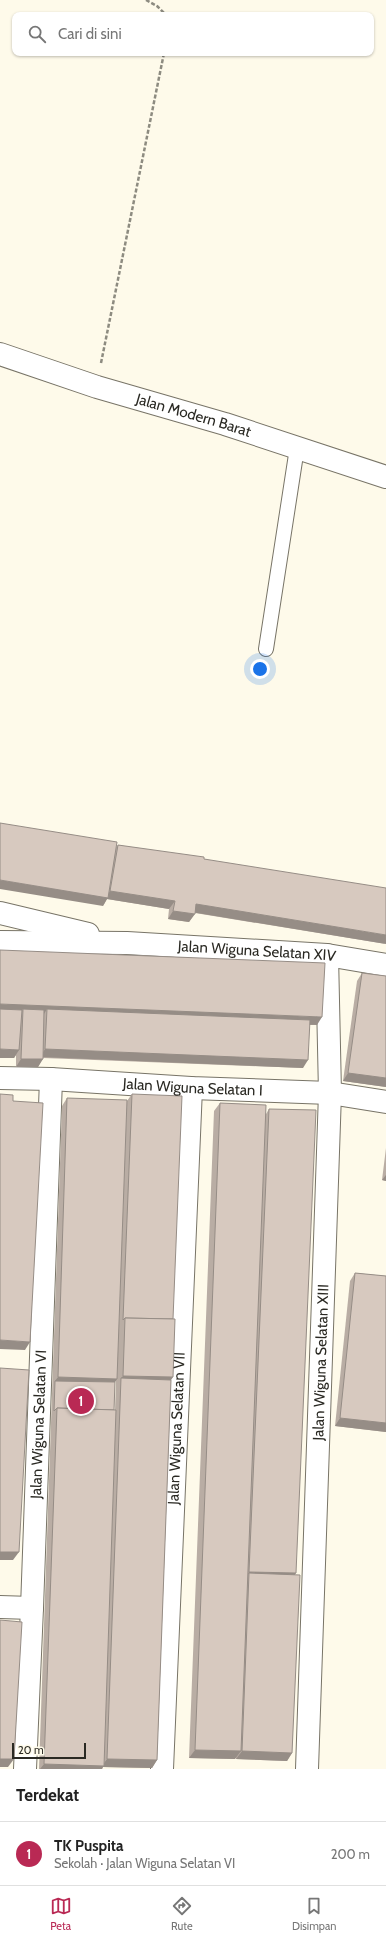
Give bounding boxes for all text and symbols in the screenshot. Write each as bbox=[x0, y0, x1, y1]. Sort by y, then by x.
search box bbox=[12, 12, 374, 56]
icon: search bbox=[26, 23, 48, 45]
text: Cari di sini bbox=[58, 25, 122, 43]
street label: Jalan Modern Barat bbox=[133, 389, 253, 441]
your location bbox=[250, 659, 270, 679]
street label: Jalan Wiguna Selatan XIV bbox=[176, 937, 338, 965]
street label: Jalan Wiguna Selatan I bbox=[121, 1075, 263, 1100]
street label: Jalan Wiguna Selatan XIII bbox=[309, 1284, 332, 1442]
street label: Jalan Wiguna Selatan VI bbox=[27, 1349, 50, 1500]
street label: Jalan Wiguna Selatan VII bbox=[164, 1352, 189, 1506]
pin: 1 bbox=[68, 1386, 94, 1416]
scale bar bbox=[12, 1741, 86, 1760]
text: 20 m bbox=[18, 1743, 44, 1757]
text: Terdekat bbox=[16, 1785, 79, 1805]
text: TK Puspita bbox=[54, 1837, 123, 1855]
text: 1 bbox=[27, 1846, 31, 1862]
text: 200 m bbox=[331, 1846, 370, 1862]
text: Sekolah · Jalan Wiguna Selatan VI bbox=[54, 1855, 235, 1871]
tab: Peta bbox=[50, 1895, 72, 1933]
tab: Rute bbox=[171, 1895, 193, 1933]
tab: Disimpan bbox=[292, 1895, 336, 1933]

